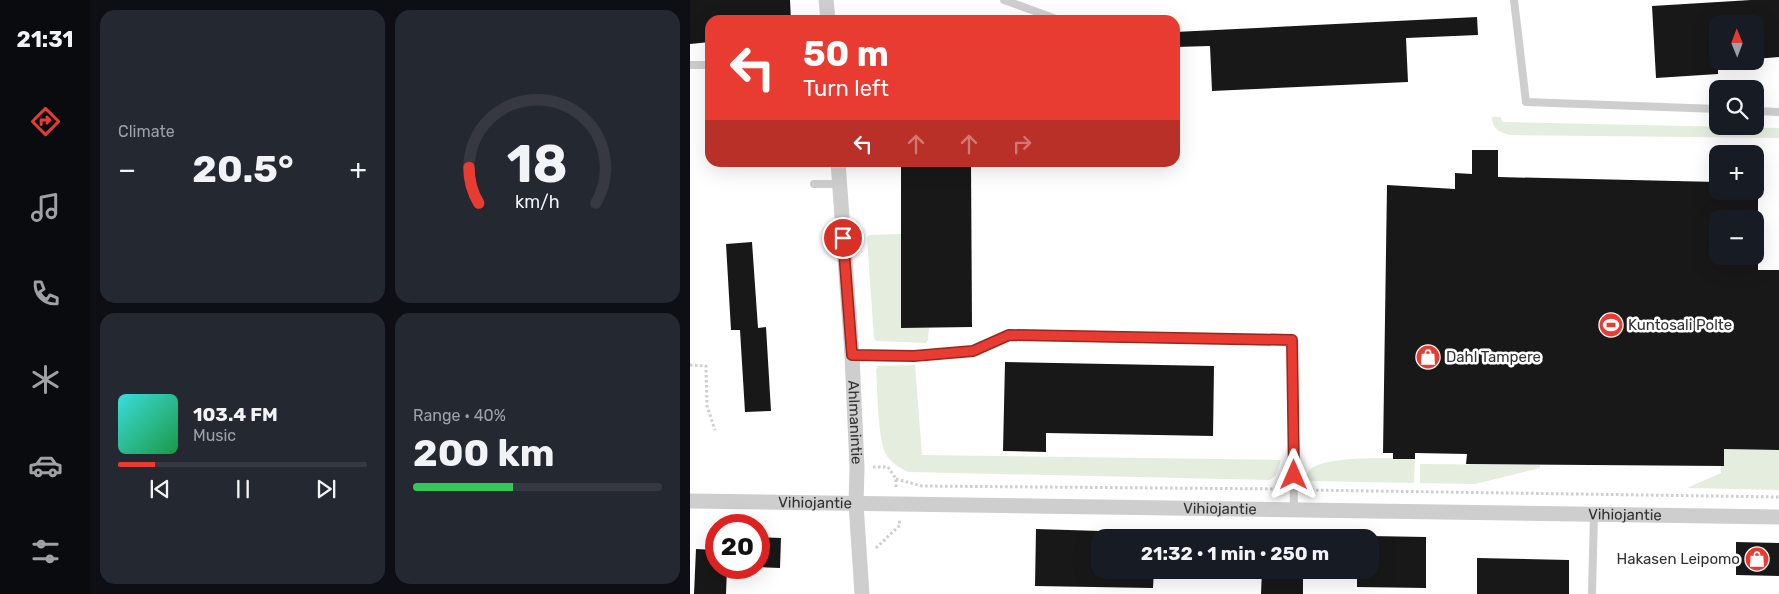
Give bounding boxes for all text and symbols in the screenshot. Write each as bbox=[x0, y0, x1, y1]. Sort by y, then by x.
north arrow bbox=[1709, 15, 1764, 70]
map controls bbox=[1709, 15, 1764, 265]
text: 21:31 bbox=[17, 26, 73, 53]
text: 50 m bbox=[803, 33, 889, 75]
icon: left bbox=[720, 35, 785, 100]
text: Turn left bbox=[803, 75, 889, 102]
button: search bbox=[1709, 80, 1764, 135]
icon: directions bbox=[28, 104, 63, 139]
text: Climate bbox=[118, 122, 175, 141]
icon: left bbox=[849, 130, 877, 158]
icon: ahead bbox=[902, 130, 930, 158]
icon: ahead bbox=[955, 130, 983, 158]
icon: right bbox=[1008, 130, 1036, 158]
text: 18 bbox=[507, 133, 568, 195]
button: + bbox=[1709, 145, 1764, 200]
text: 20.5° bbox=[192, 146, 294, 192]
text: − bbox=[118, 153, 136, 186]
text: + bbox=[350, 153, 367, 186]
icon: music bbox=[28, 190, 63, 225]
text: km/h bbox=[515, 191, 560, 212]
button: − bbox=[1709, 210, 1764, 265]
pin bbox=[822, 217, 864, 259]
icon: arrive bbox=[829, 224, 857, 252]
icon: phone bbox=[28, 276, 63, 311]
sports icon: Kuntosali Polte bbox=[1598, 312, 1624, 338]
place label: Kuntosali Polte bbox=[1628, 316, 1732, 334]
shop icon: Dahl Tampere bbox=[1415, 344, 1441, 370]
place label: Dahl Tampere bbox=[1446, 348, 1541, 366]
icon: climate bbox=[28, 362, 63, 397]
street label: Ahlmanintie bbox=[844, 380, 866, 465]
text: 103.4 FM bbox=[193, 403, 278, 426]
text: Range · 40% bbox=[413, 406, 506, 425]
text: Music bbox=[193, 426, 236, 445]
text: 200 km bbox=[413, 430, 555, 476]
icon: car bbox=[28, 448, 63, 483]
position arrow bbox=[1267, 448, 1319, 500]
icon: previous bbox=[146, 475, 174, 503]
icon: pause bbox=[229, 475, 257, 503]
icon: next bbox=[312, 475, 340, 503]
street label: Vihiojantie bbox=[778, 493, 852, 512]
street label: Vihiojantie bbox=[1183, 499, 1257, 518]
street label: Vihiojantie bbox=[1588, 505, 1662, 524]
speed limit sign: 20 bbox=[705, 514, 770, 579]
icon: filters bbox=[28, 534, 63, 569]
text: 21:32 · 1 min · 250 m bbox=[1141, 542, 1329, 565]
shop icon: Hakasen Leipomo bbox=[1744, 546, 1770, 572]
place label: Hakasen Leipomo bbox=[1617, 550, 1740, 568]

